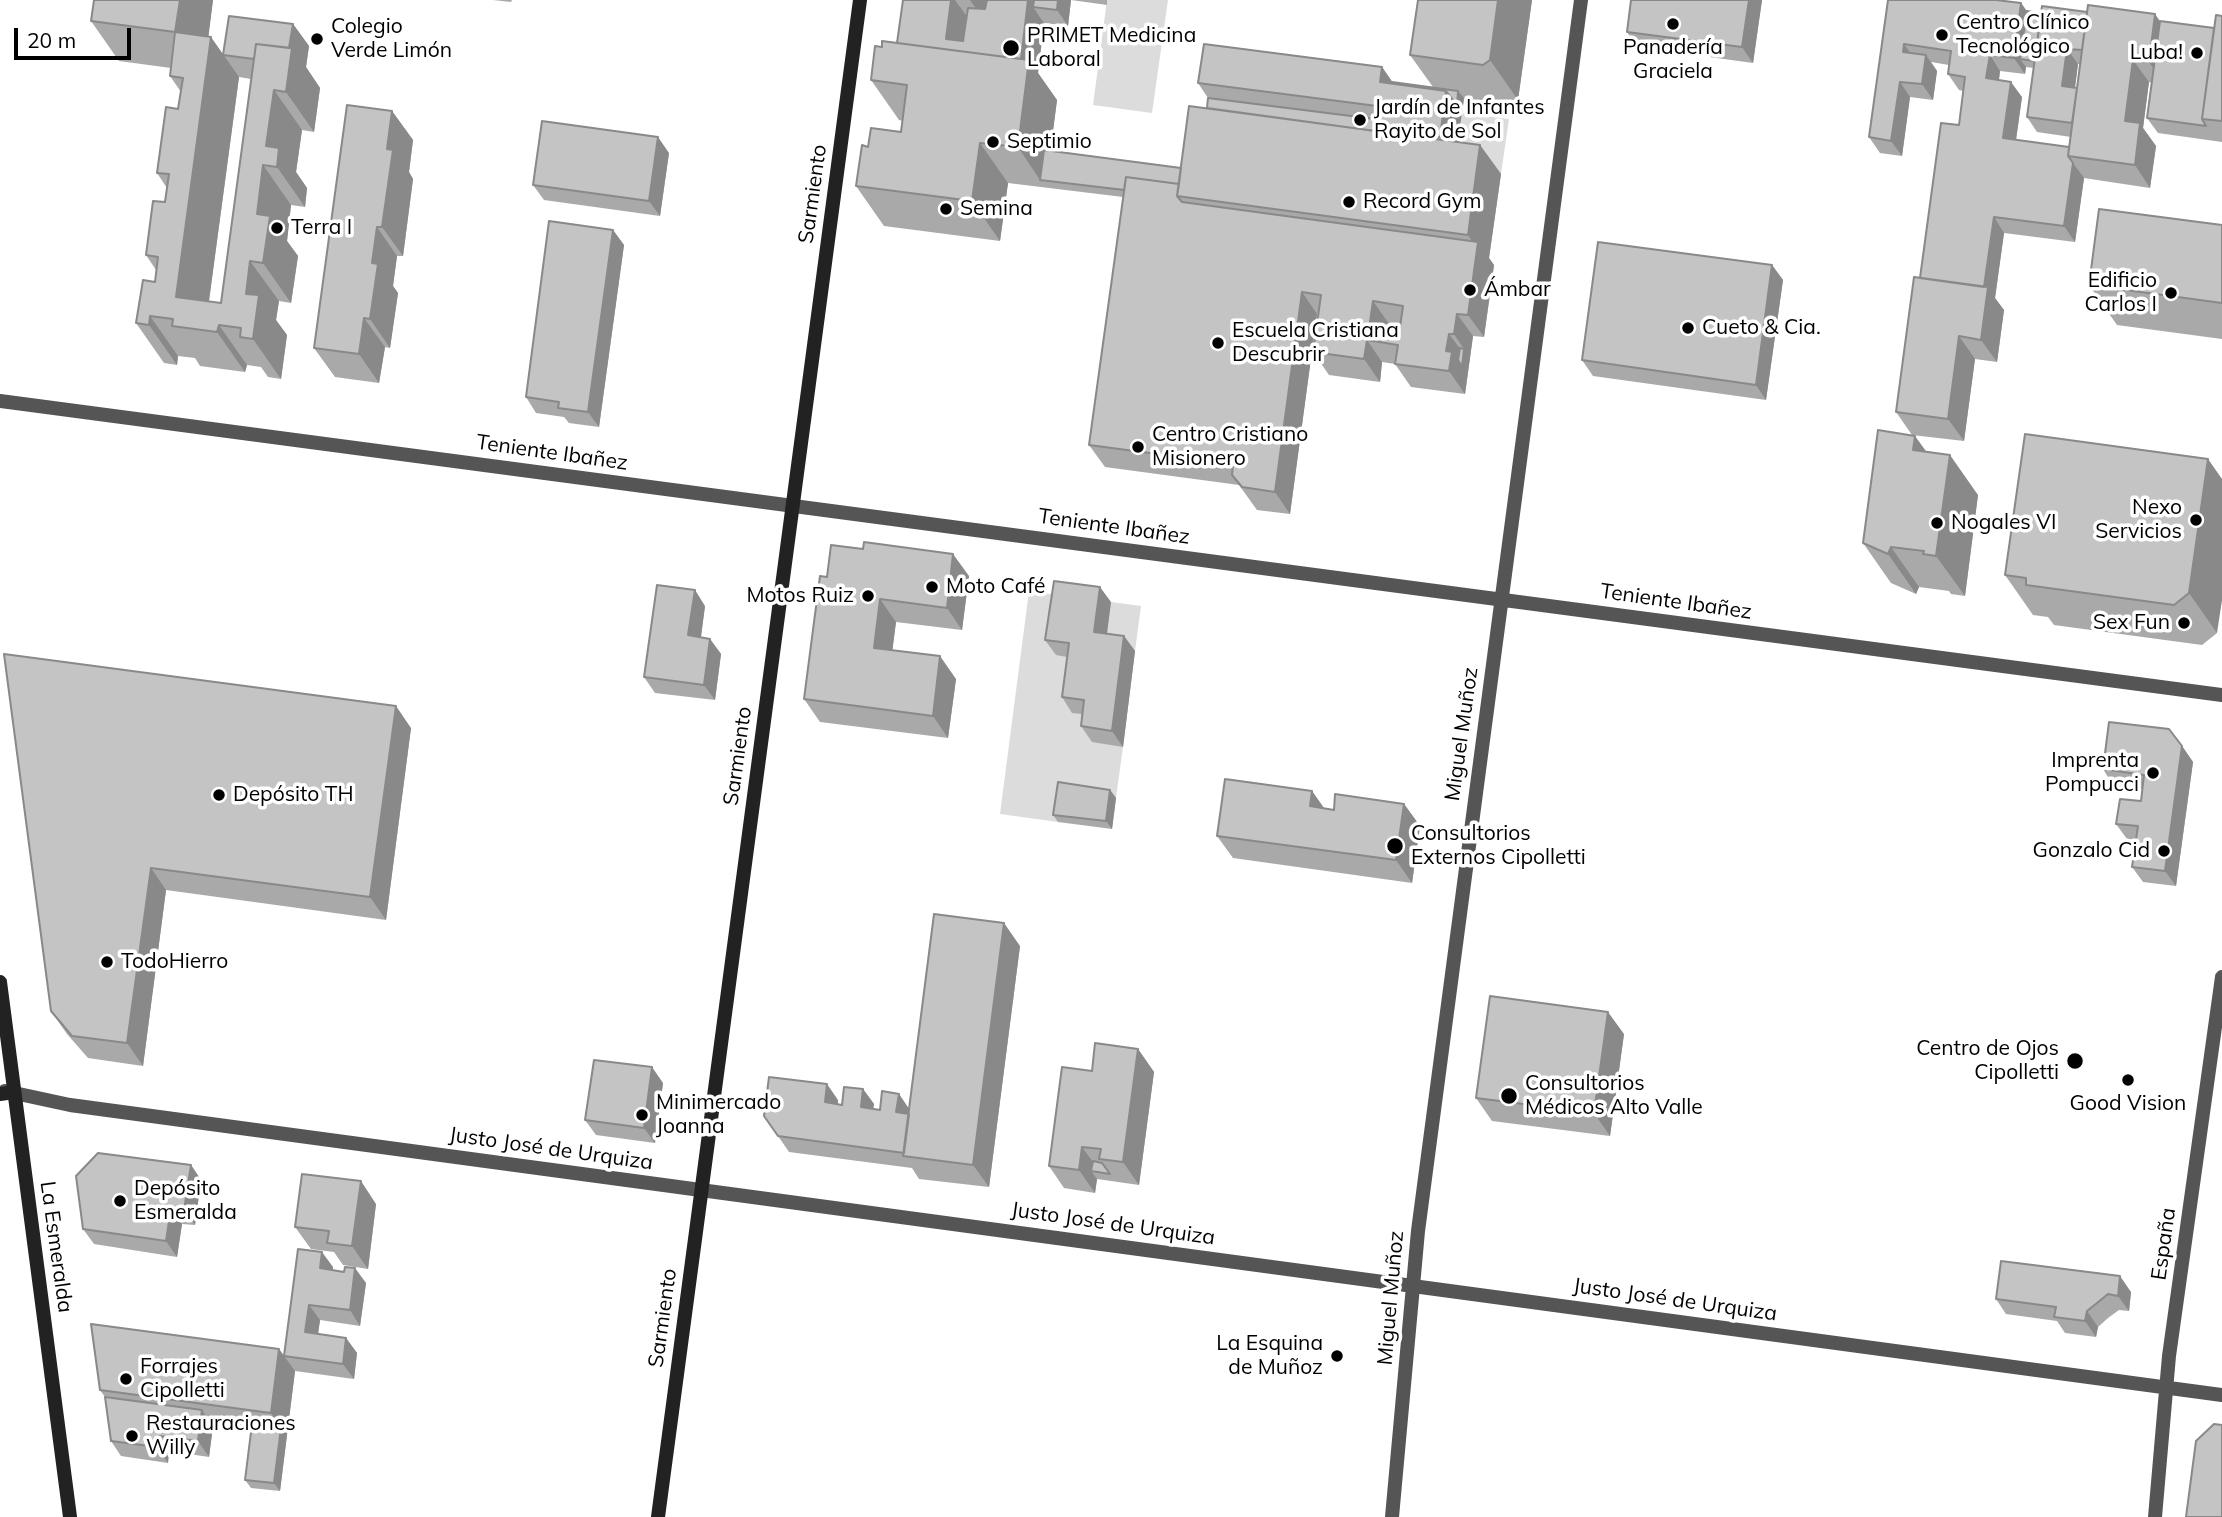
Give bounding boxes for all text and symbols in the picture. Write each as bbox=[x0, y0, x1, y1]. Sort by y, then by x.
place label: Centro Clínico Tecnológico bbox=[1956, 10, 2090, 60]
scale bar bbox=[18, 14, 135, 58]
place label: Colegio Verde Limón bbox=[331, 14, 452, 64]
marker: Panadería Graciela bbox=[1665, 16, 1681, 32]
place label: PRIMET Medicina Laboral bbox=[1027, 23, 1196, 73]
text: 20 m bbox=[27, 27, 76, 53]
marker: Centro Clínico Tecnológico bbox=[1934, 27, 1950, 43]
marker: Colegio Verde Limón bbox=[309, 31, 325, 47]
place label: Panadería Graciela bbox=[1623, 35, 1723, 85]
marker: PRIMET Medicina Laboral bbox=[1001, 38, 1021, 58]
place label: Luba! bbox=[2130, 40, 2183, 66]
marker: Luba! bbox=[2189, 45, 2205, 61]
place label: Jardín de Infantes Rayito de Sol bbox=[1374, 95, 1545, 145]
marker: Jardín de Infantes Rayito de Sol bbox=[1352, 112, 1368, 128]
place label: Septimio bbox=[1007, 129, 1092, 155]
marker: Septimio bbox=[985, 134, 1001, 150]
street label: Sarmiento bbox=[794, 143, 832, 245]
place label: Record Gym bbox=[1363, 189, 1481, 215]
marker: Record Gym bbox=[1341, 194, 1357, 210]
place label: Semina bbox=[960, 196, 1033, 222]
marker: Semina bbox=[938, 201, 954, 217]
place label: Terra I bbox=[291, 215, 352, 241]
marker: Terra I bbox=[269, 220, 285, 236]
place label: Edificio Carlos I bbox=[2084, 268, 2157, 318]
place label: Ámbar bbox=[1484, 277, 1551, 303]
marker: Ámbar bbox=[1462, 282, 1478, 298]
marker: Edificio Carlos I bbox=[2163, 285, 2179, 301]
place label: Cueto & Cia. bbox=[1702, 315, 1821, 341]
place label: Escuela Cristiana Descubrir bbox=[1232, 318, 1399, 368]
marker: Cueto & Cia. bbox=[1680, 320, 1696, 336]
marker: Escuela Cristiana Descubrir bbox=[1210, 335, 1226, 351]
place label: Centro Cristiano Misionero bbox=[1152, 422, 1308, 472]
street label: Teniente Ibañez bbox=[475, 430, 629, 476]
marker: Centro Cristiano Misionero bbox=[1130, 439, 1146, 455]
place label: Nexo Servicios bbox=[2095, 495, 2182, 545]
street label: Teniente Ibañez bbox=[1037, 504, 1191, 550]
place label: Nogales VI bbox=[1951, 510, 2056, 536]
marker: Nexo Servicios bbox=[2188, 512, 2204, 528]
marker: Nogales VI bbox=[1929, 515, 1945, 531]
place label: Moto Café bbox=[946, 574, 1045, 600]
marker: Moto Café bbox=[924, 579, 940, 595]
street label: Teniente Ibañez bbox=[1599, 579, 1753, 625]
place label: Motos Ruiz bbox=[746, 583, 854, 609]
marker: Motos Ruiz bbox=[860, 588, 876, 604]
place label: Sex Fun bbox=[2093, 610, 2170, 636]
marker: Sex Fun bbox=[2176, 615, 2192, 631]
street label: Miguel Muñoz bbox=[1440, 665, 1484, 803]
street label: Sarmiento bbox=[719, 705, 757, 807]
place label: Imprenta Pompucci bbox=[2045, 748, 2139, 798]
marker: Imprenta Pompucci bbox=[2145, 765, 2161, 781]
place label: Depósito TH bbox=[233, 782, 354, 808]
marker: Depósito TH bbox=[211, 787, 227, 803]
place label: Consultorios Externos Cipolletti bbox=[1411, 821, 1586, 871]
marker: Consultorios Externos Cipolletti bbox=[1385, 836, 1405, 856]
place label: Gonzalo Cid bbox=[2033, 838, 2150, 864]
marker: Gonzalo Cid bbox=[2156, 843, 2172, 859]
place label: TodoHierro bbox=[121, 949, 228, 975]
marker: TodoHierro bbox=[99, 954, 115, 970]
place label: Centro de Ojos Cipolletti bbox=[1916, 1036, 2059, 1086]
marker: Centro de Ojos Cipolletti bbox=[2065, 1051, 2085, 1071]
place label: Consultorios Médicos Alto Valle bbox=[1525, 1071, 1703, 1121]
marker: Good Vision bbox=[2120, 1072, 2136, 1088]
marker: Consultorios Médicos Alto Valle bbox=[1499, 1086, 1519, 1106]
place label: Minimercado Joanna bbox=[656, 1090, 781, 1140]
place label: Good Vision bbox=[2070, 1091, 2186, 1117]
marker: Minimercado Joanna bbox=[634, 1107, 650, 1123]
street label: Justo José de Urquiza bbox=[447, 1122, 655, 1176]
place label: Depósito Esmeralda bbox=[134, 1176, 237, 1226]
street label: La Esmeralda bbox=[34, 1180, 78, 1314]
marker: Depósito Esmeralda bbox=[112, 1193, 128, 1209]
street label: Justo José de Urquiza bbox=[1009, 1197, 1217, 1251]
street label: España bbox=[2146, 1206, 2182, 1282]
street label: Miguel Muñoz bbox=[1373, 1230, 1409, 1366]
street label: Sarmiento bbox=[644, 1267, 682, 1369]
street label: Justo José de Urquiza bbox=[1571, 1273, 1779, 1327]
place label: La Esquina de Muñoz bbox=[1216, 1331, 1323, 1381]
marker: La Esquina de Muñoz bbox=[1329, 1348, 1345, 1364]
place label: Forrajes Cipolletti bbox=[140, 1354, 225, 1404]
marker: Forrajes Cipolletti bbox=[118, 1371, 134, 1387]
place label: Restauraciones Willy bbox=[146, 1411, 296, 1461]
marker: Restauraciones Willy bbox=[124, 1428, 140, 1444]

